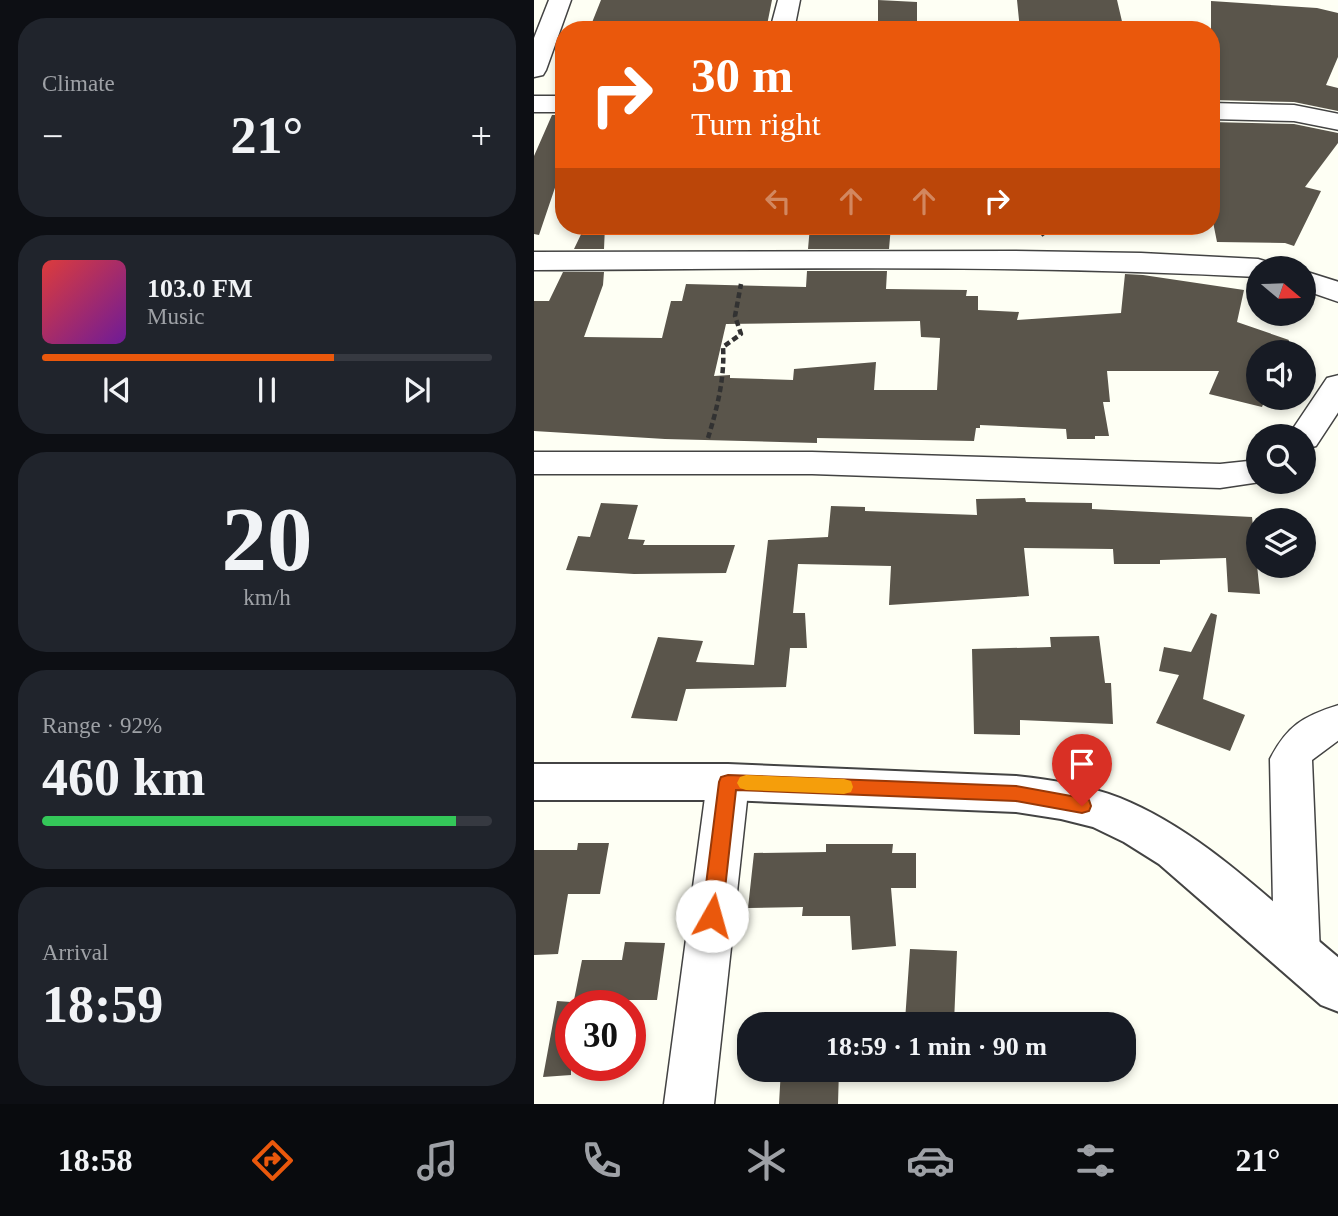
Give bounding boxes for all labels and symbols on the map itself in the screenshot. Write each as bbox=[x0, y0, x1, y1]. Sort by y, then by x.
north arrow bbox=[1246, 256, 1316, 326]
pin bbox=[1052, 734, 1112, 806]
position arrow bbox=[675, 879, 749, 953]
speed limit sign: 30 bbox=[555, 990, 646, 1081]

